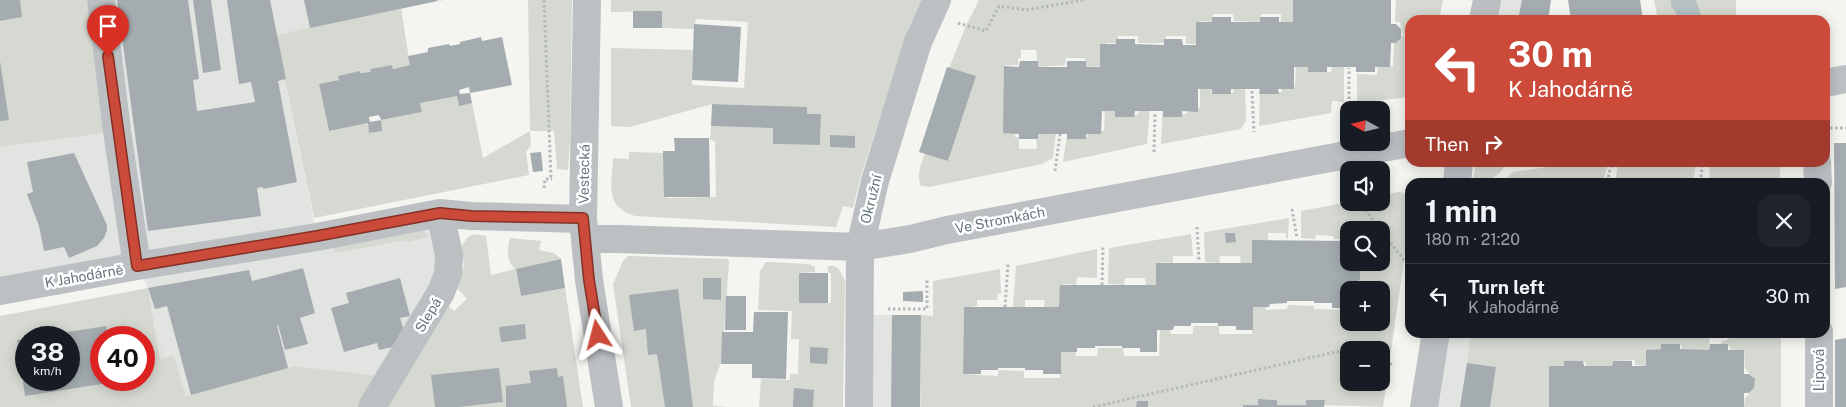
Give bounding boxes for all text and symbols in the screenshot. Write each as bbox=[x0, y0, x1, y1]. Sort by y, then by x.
pin bbox=[87, 5, 129, 56]
icon: arrive bbox=[94, 12, 122, 40]
text: 30 m bbox=[1508, 34, 1593, 75]
icon: left bbox=[1425, 35, 1490, 100]
text: K Jahodárně bbox=[1508, 76, 1633, 102]
north arrow bbox=[1340, 101, 1390, 151]
map controls bbox=[1340, 101, 1390, 391]
icon: right bbox=[1479, 130, 1507, 158]
text: Then bbox=[1425, 133, 1469, 155]
street label: Vestecká bbox=[575, 144, 593, 204]
button: sound bbox=[1340, 161, 1390, 211]
street label: Okružní bbox=[857, 172, 885, 225]
text: 1 min bbox=[1425, 193, 1497, 229]
button: close bbox=[1758, 195, 1810, 247]
street label: Ve Stromkách bbox=[954, 203, 1046, 237]
button: search bbox=[1340, 221, 1390, 271]
text: 180 m · 21:20 bbox=[1425, 230, 1520, 249]
street label: K Jahodárně bbox=[43, 261, 125, 291]
text: Turn left bbox=[1468, 276, 1545, 298]
button: + bbox=[1340, 281, 1390, 331]
icon: left bbox=[1425, 282, 1453, 310]
text: 30 m bbox=[1765, 285, 1810, 307]
street label: Slepá bbox=[412, 295, 444, 335]
text: K Jahodárně bbox=[1468, 298, 1559, 317]
position arrow bbox=[571, 308, 623, 360]
speed limit sign: 40 bbox=[90, 326, 155, 391]
text: 38 bbox=[31, 337, 64, 367]
button: − bbox=[1340, 341, 1390, 391]
street label: Lipová bbox=[1811, 349, 1827, 391]
text: km/h bbox=[33, 364, 62, 378]

